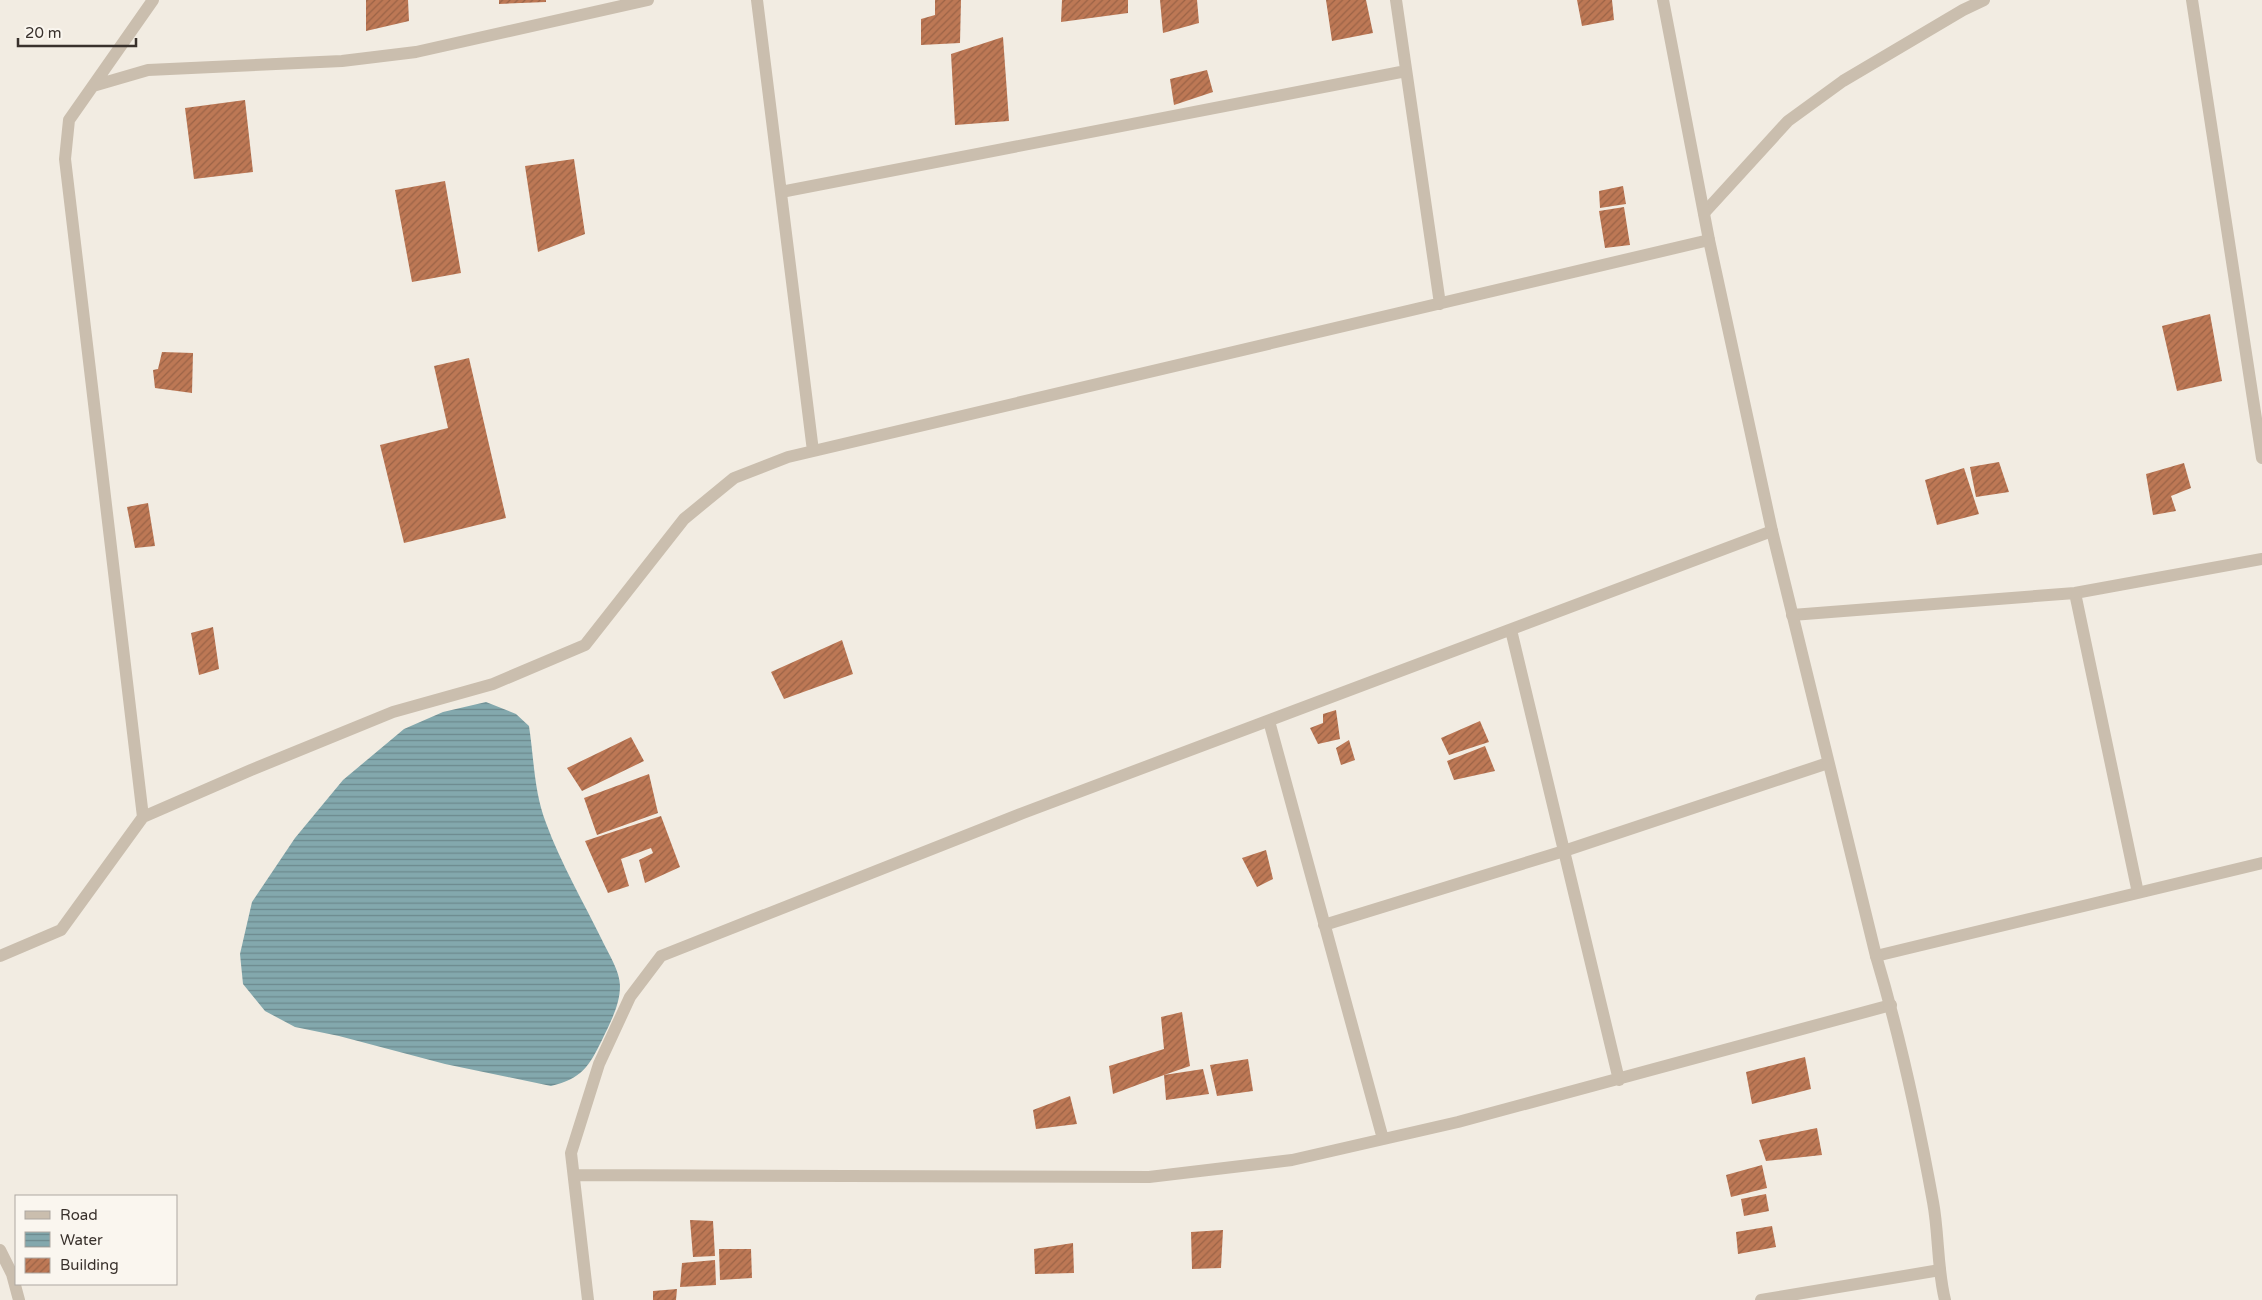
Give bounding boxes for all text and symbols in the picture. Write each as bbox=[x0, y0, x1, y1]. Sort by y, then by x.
scale bar bbox=[18, 15, 135, 47]
text: 20 m bbox=[25, 24, 62, 42]
legend bbox=[15, 1195, 178, 1285]
text: Road bbox=[60, 1206, 98, 1224]
text: Water bbox=[60, 1231, 103, 1249]
text: Building bbox=[60, 1256, 119, 1274]

